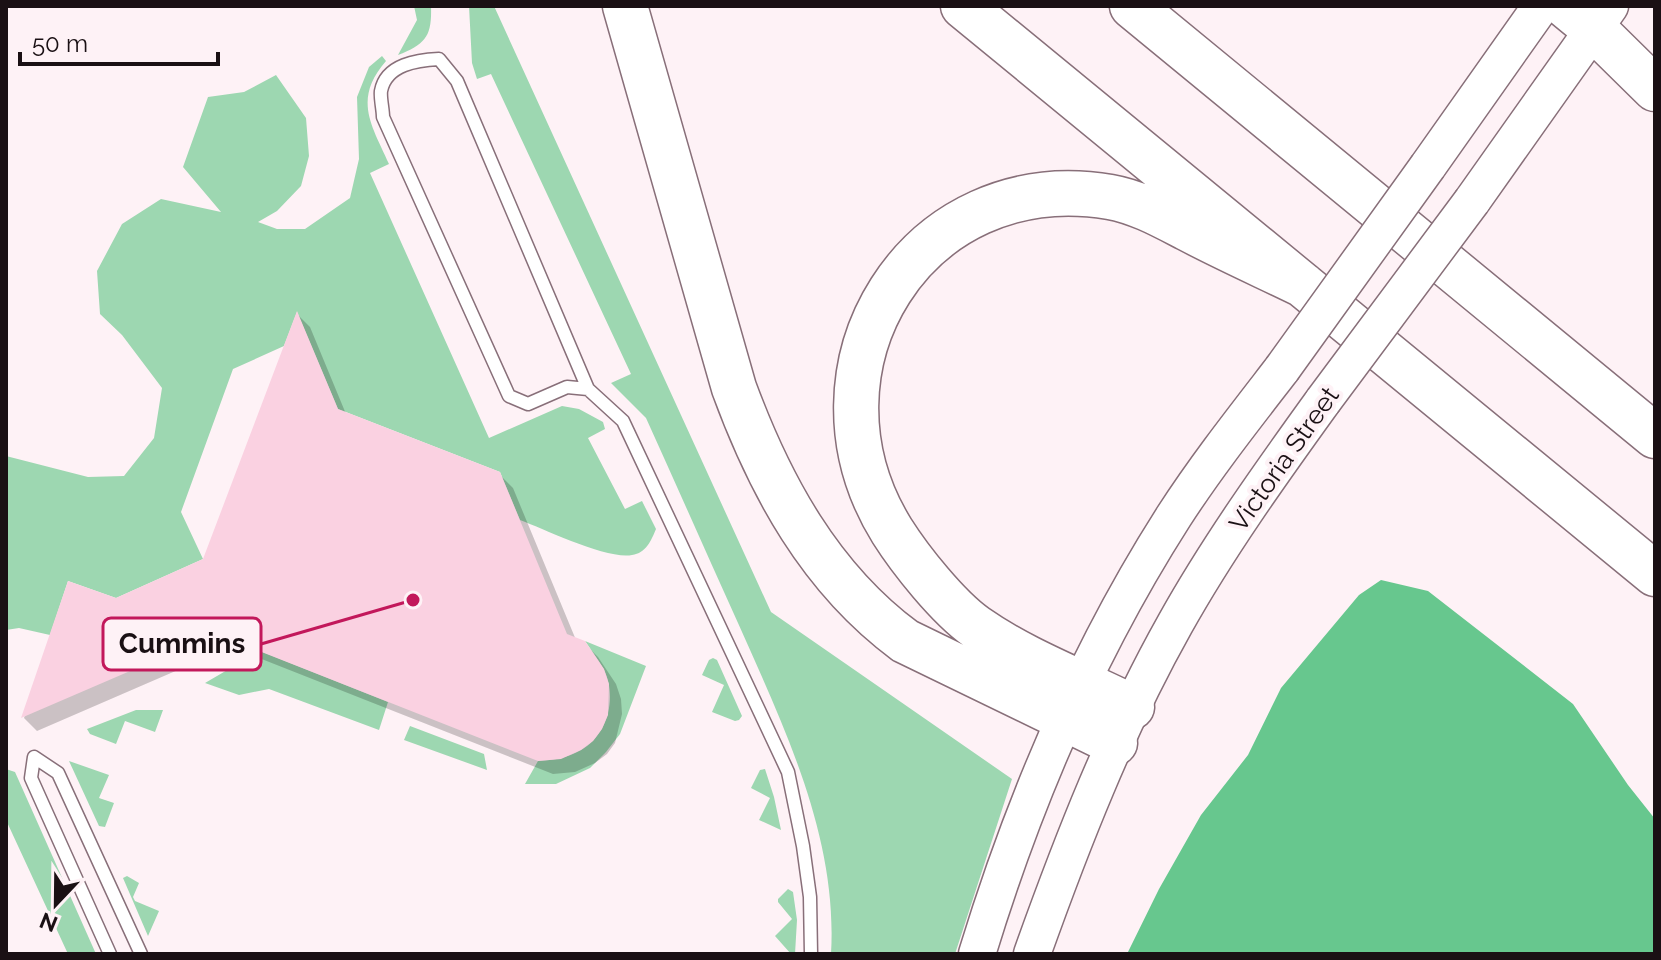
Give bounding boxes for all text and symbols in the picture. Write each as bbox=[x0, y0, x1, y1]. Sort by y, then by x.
scale bar bbox=[20, 16, 218, 66]
text: 50 m bbox=[32, 29, 88, 58]
street label: Victoria Street bbox=[1223, 381, 1345, 537]
callout: Cummins bbox=[103, 618, 261, 670]
text: Cummins bbox=[119, 627, 245, 660]
north arrow bbox=[16, 864, 96, 944]
text: N bbox=[36, 907, 61, 938]

